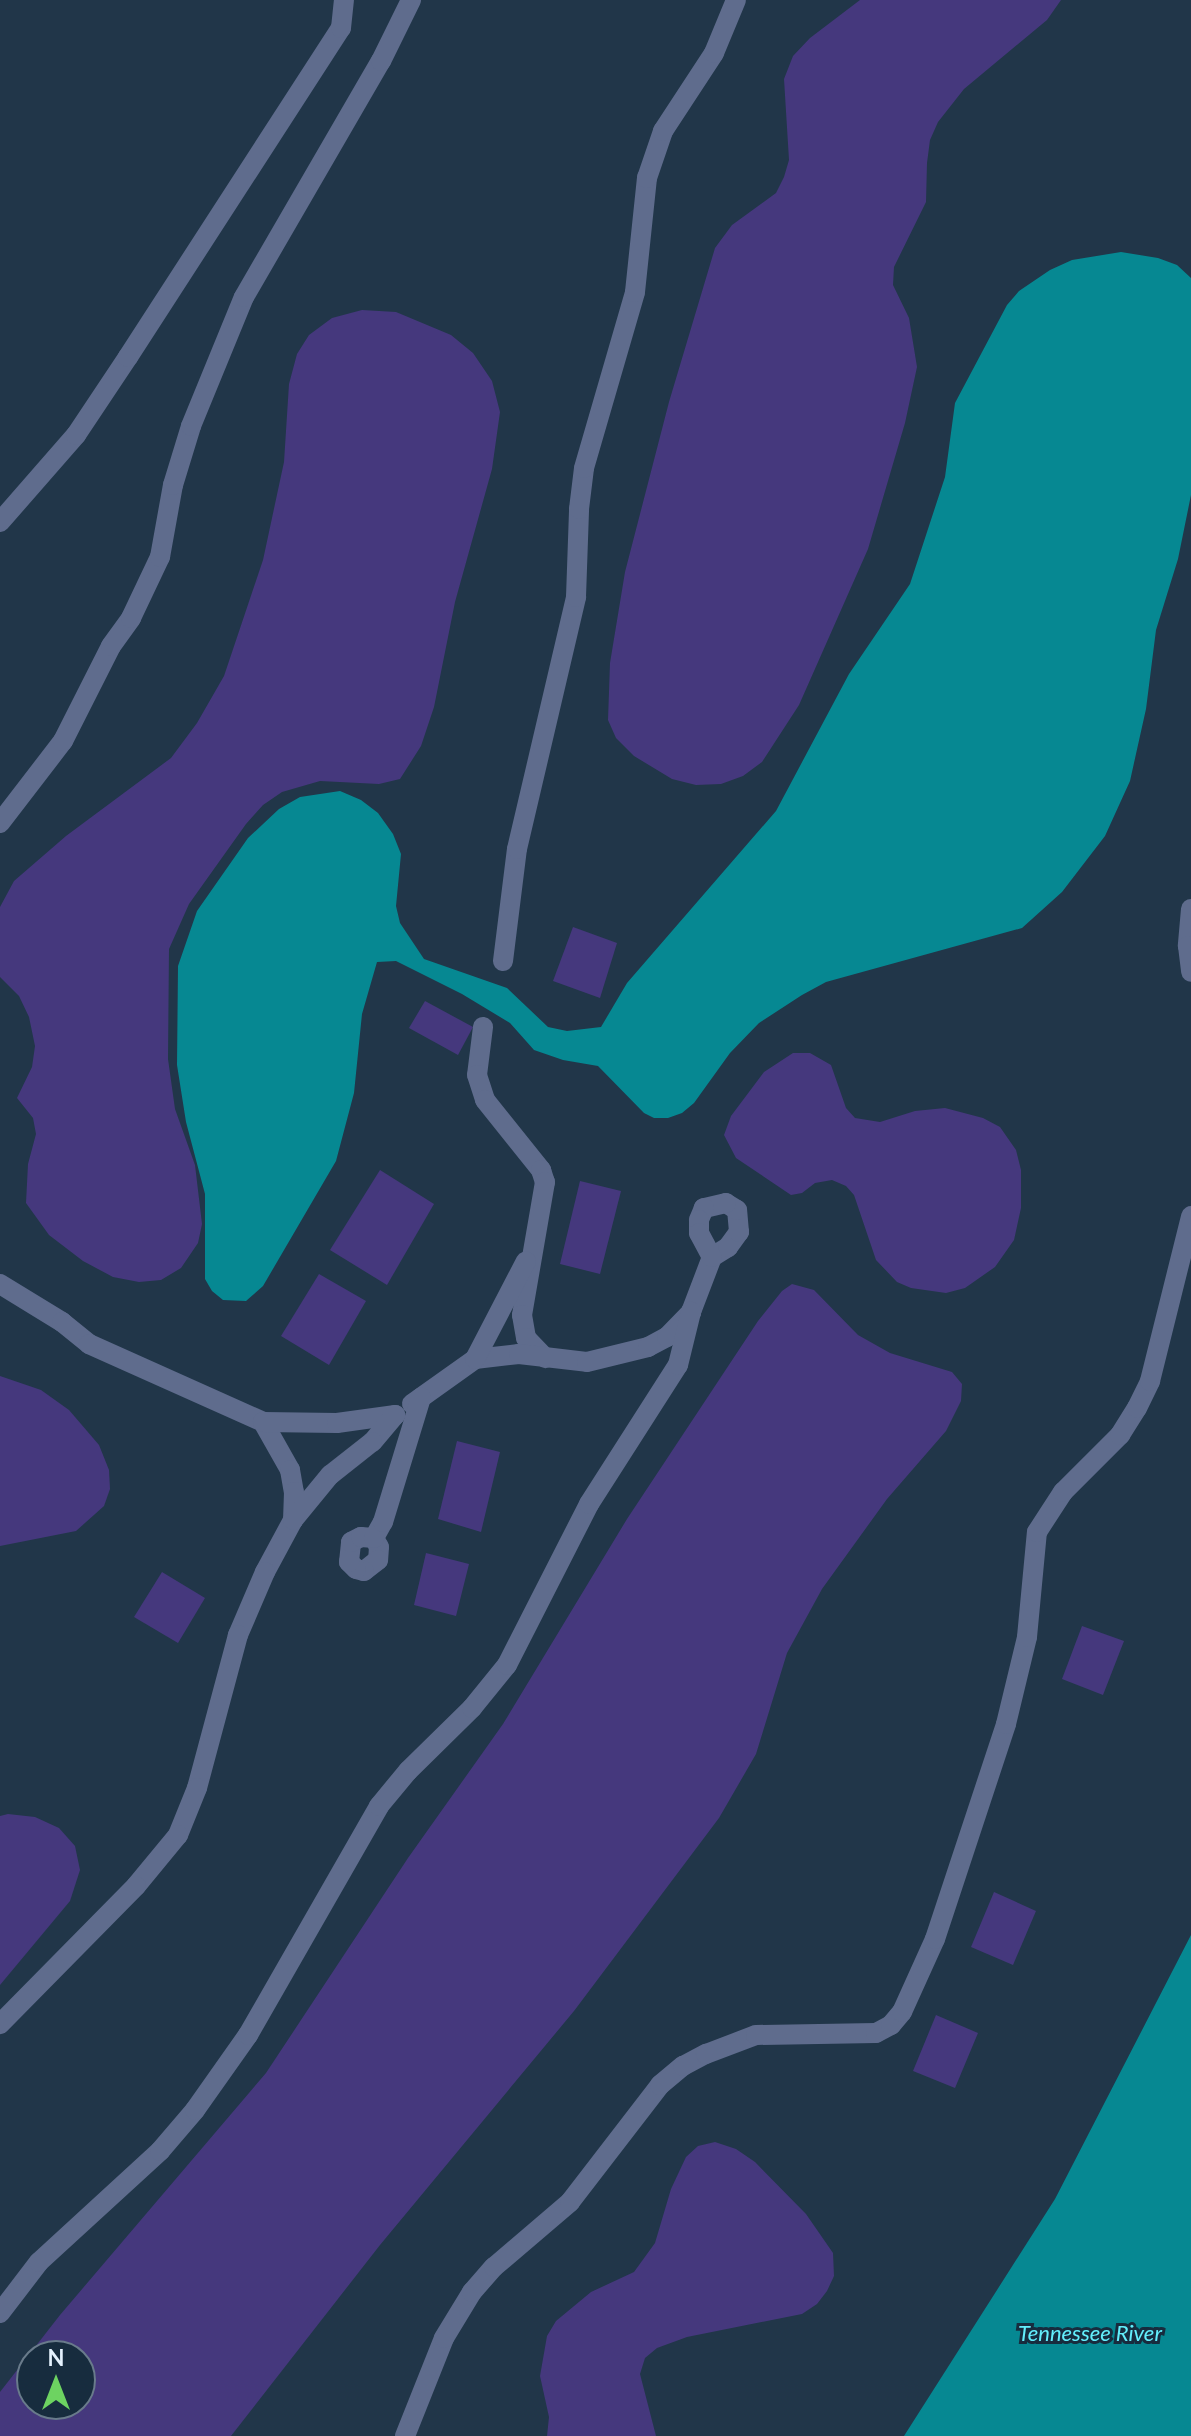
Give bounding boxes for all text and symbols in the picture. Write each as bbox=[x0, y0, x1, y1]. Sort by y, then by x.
water label: Tennessee River bbox=[1018, 2320, 1162, 2346]
north arrow bbox=[16, 2340, 96, 2420]
text: N bbox=[48, 2344, 64, 2371]

